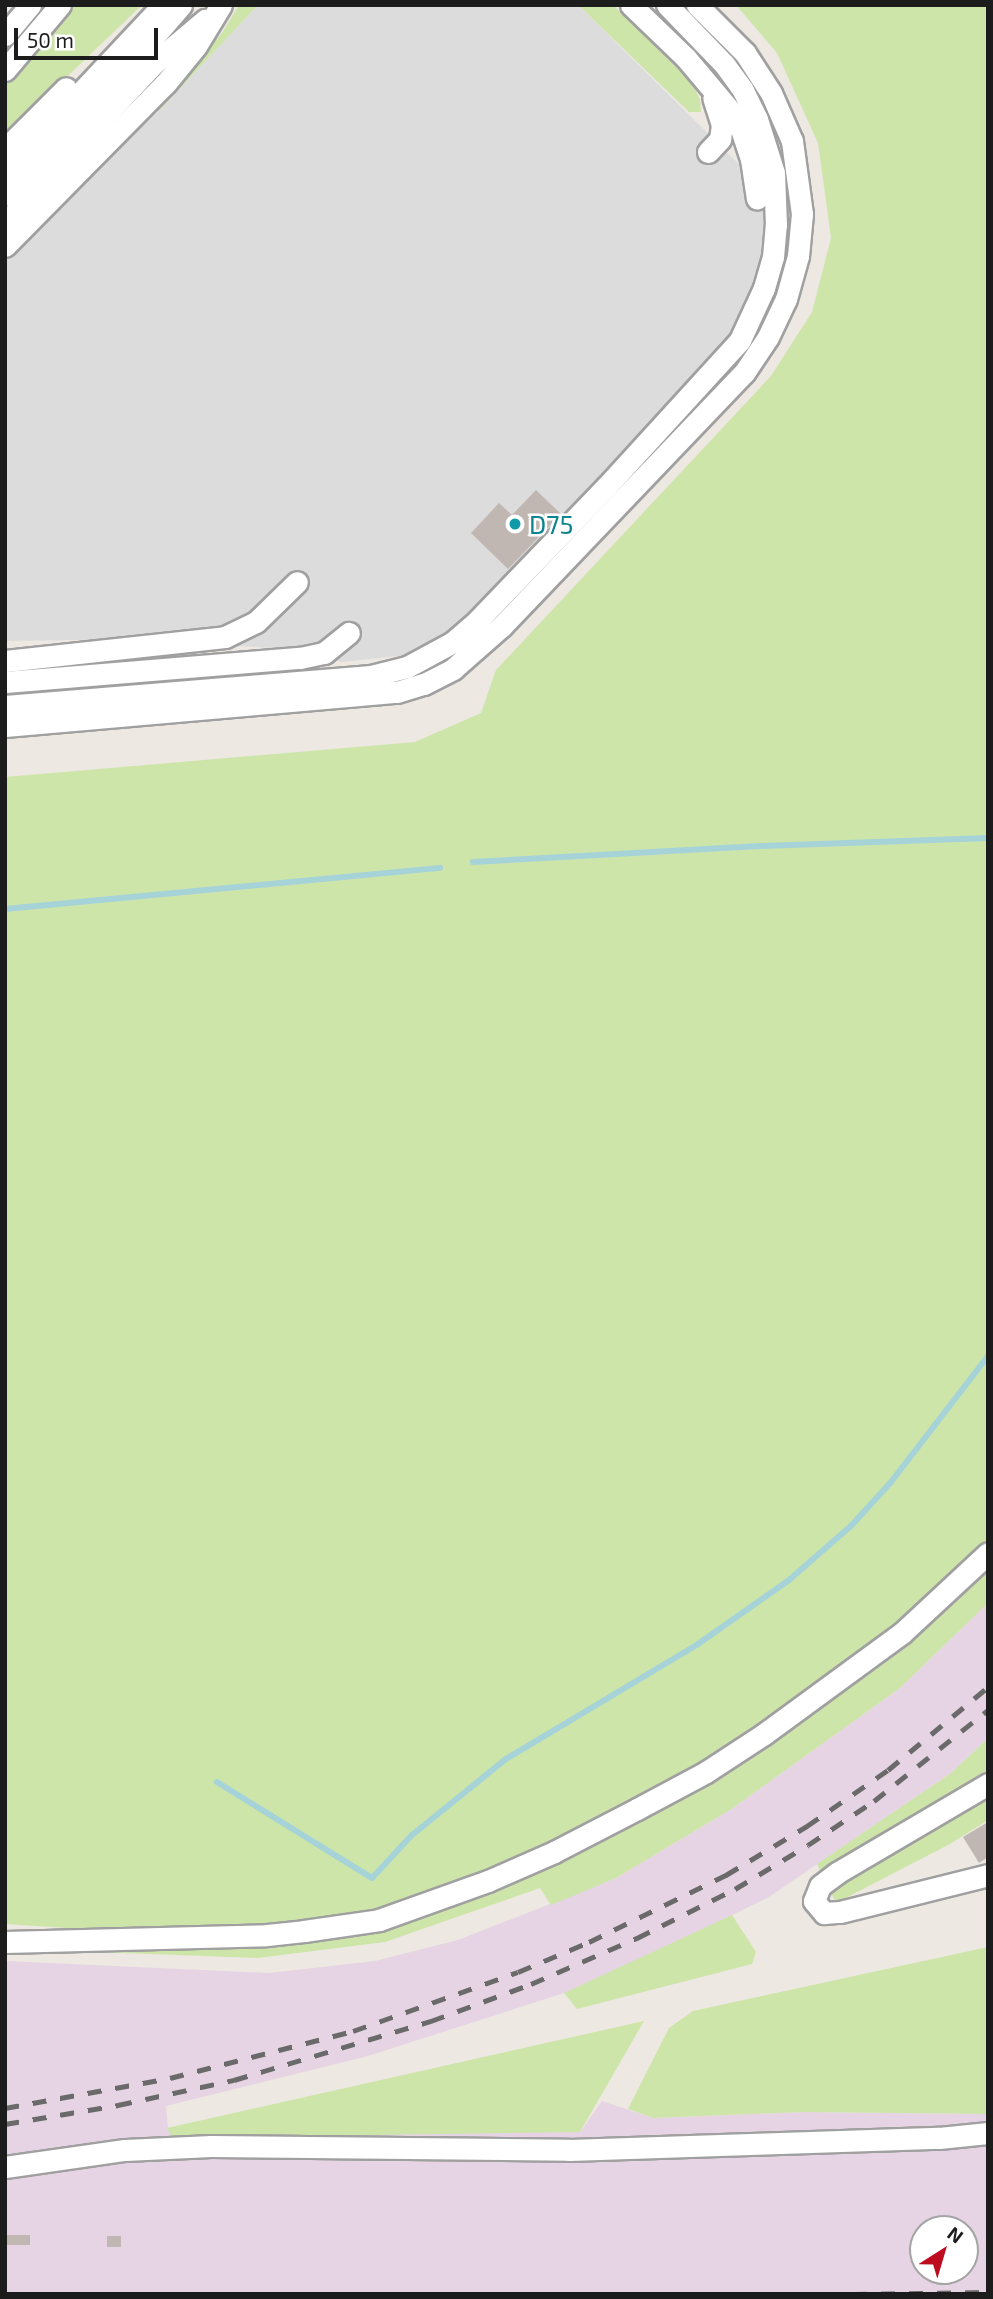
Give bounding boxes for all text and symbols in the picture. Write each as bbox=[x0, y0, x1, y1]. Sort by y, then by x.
scale bar bbox=[18, 14, 161, 58]
text: 50 m bbox=[27, 27, 74, 52]
place label: D75 bbox=[529, 508, 573, 540]
marker: D75 bbox=[507, 516, 523, 532]
north arrow bbox=[909, 2215, 979, 2285]
text: N bbox=[943, 2221, 968, 2248]

